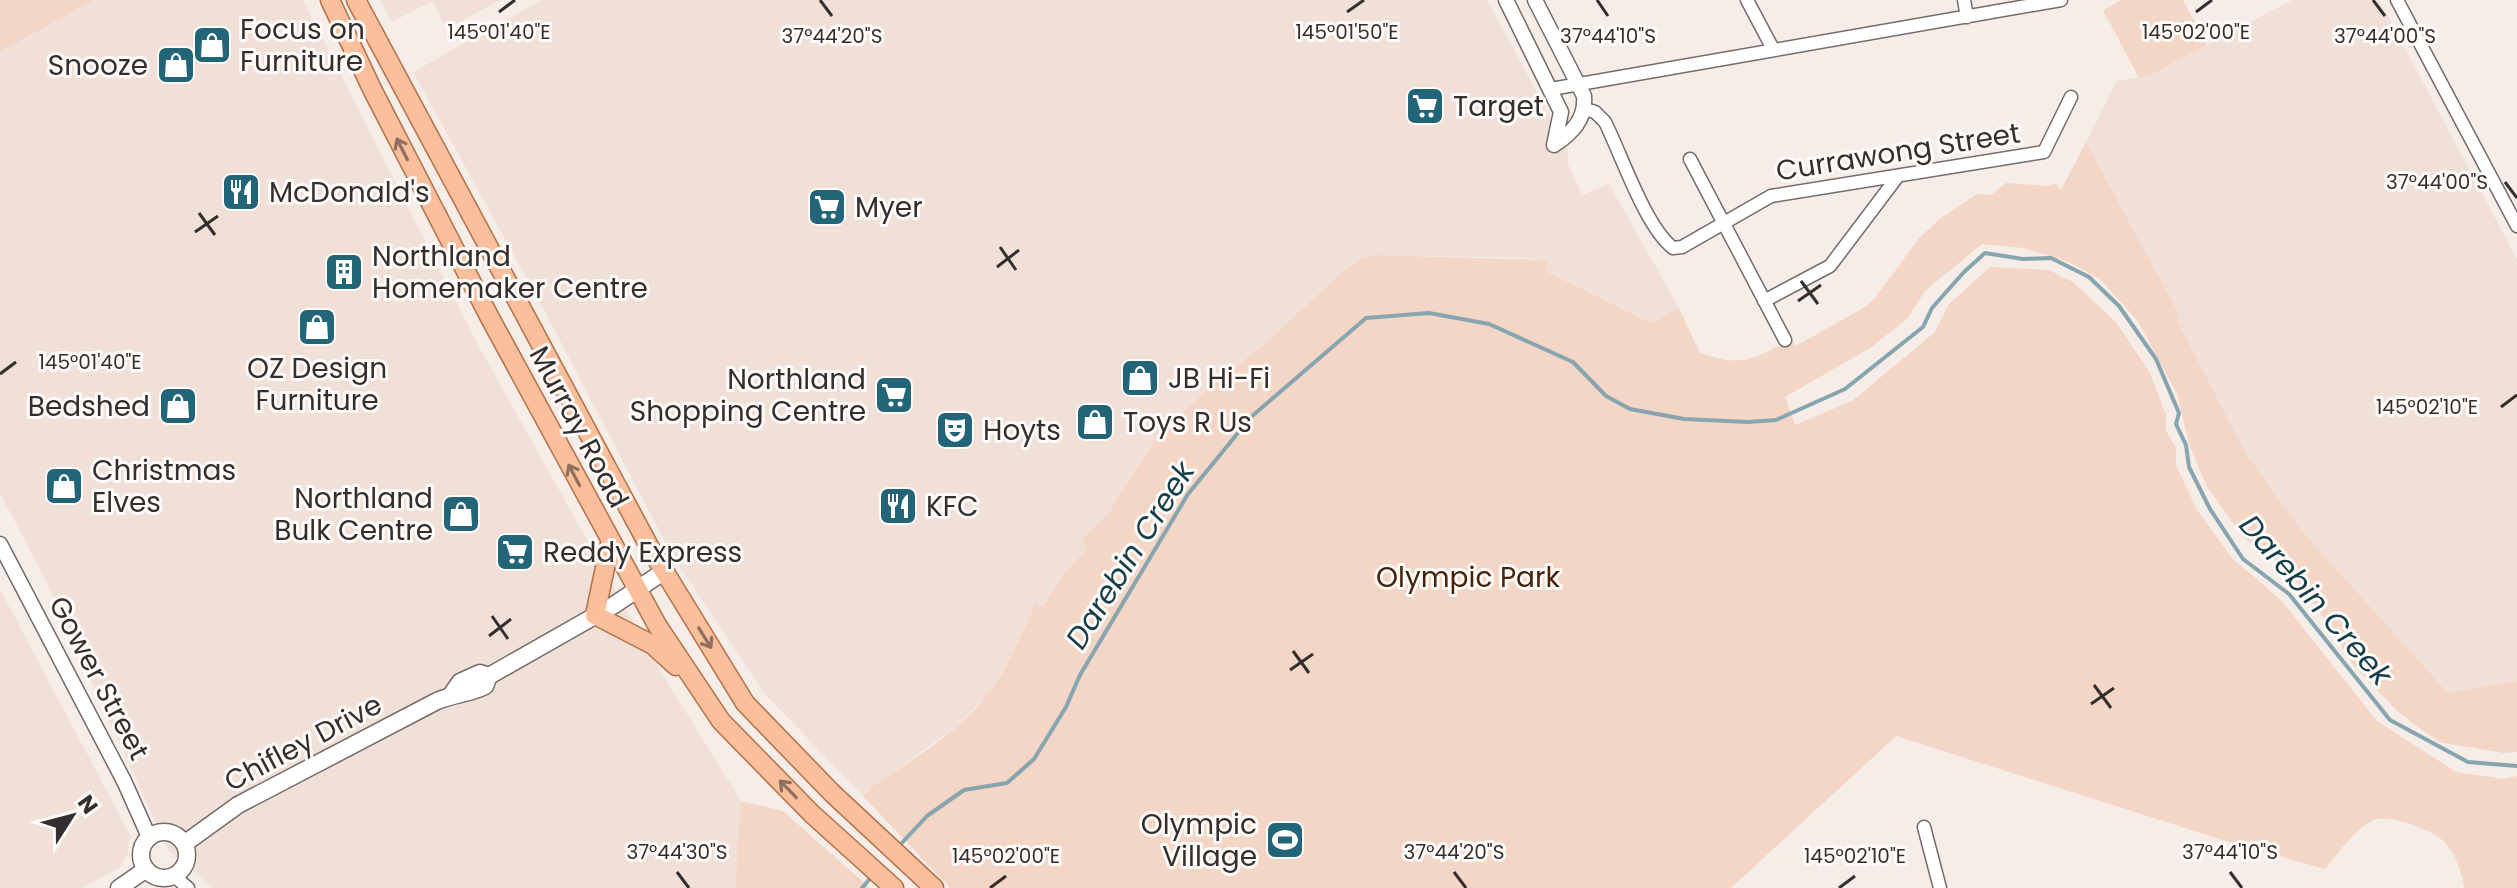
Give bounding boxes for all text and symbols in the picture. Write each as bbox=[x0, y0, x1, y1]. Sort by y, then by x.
place label: Focus on Furniture bbox=[240, 10, 365, 81]
text: 145°01'40"E bbox=[447, 18, 551, 46]
text: 145°01'50"E bbox=[1295, 18, 1399, 46]
text: 145°02'00"E bbox=[2142, 18, 2250, 46]
text: 37°44'20"S bbox=[782, 22, 882, 50]
text: 37°44'10"S bbox=[1560, 22, 1656, 50]
text: 37°44'00"S bbox=[2334, 22, 2436, 50]
shop icon: Focus on Furniture bbox=[191, 24, 233, 66]
shop icon: Snooze bbox=[155, 44, 197, 86]
place label: Snooze bbox=[48, 46, 148, 85]
supermarket icon: Target bbox=[1404, 85, 1446, 127]
place label: Target bbox=[1453, 87, 1544, 126]
street label: Currawong Street bbox=[1773, 113, 2023, 191]
one-way arrow bbox=[394, 138, 410, 162]
text: 37°44'00"S bbox=[2386, 168, 2488, 196]
restaurant icon: McDonald's bbox=[220, 171, 262, 213]
place label: McDonald's bbox=[269, 173, 430, 212]
supermarket icon: Myer bbox=[806, 186, 848, 228]
place label: Myer bbox=[855, 188, 923, 227]
place label: Northland Homemaker Centre bbox=[372, 237, 648, 308]
building icon: Northland Homemaker Centre bbox=[323, 251, 365, 293]
shop icon: OZ Design Furniture bbox=[296, 306, 338, 348]
street label: Murray Road bbox=[520, 339, 638, 515]
text: 145°01'40"E bbox=[38, 348, 142, 376]
place label: OZ Design Furniture bbox=[247, 349, 387, 420]
shop icon: JB Hi-Fi bbox=[1119, 357, 1161, 399]
place label: JB Hi-Fi bbox=[1168, 359, 1270, 398]
place label: Northland Shopping Centre bbox=[630, 360, 866, 431]
supermarket icon: Northland Shopping Centre bbox=[873, 374, 915, 416]
shop icon: Bedshed bbox=[157, 385, 199, 427]
place label: Bedshed bbox=[28, 387, 150, 426]
text: 145°02'10"E bbox=[2376, 393, 2478, 421]
shop icon: Toys R Us bbox=[1074, 401, 1116, 443]
place label: Toys R Us bbox=[1123, 403, 1252, 442]
theatre icon: Hoyts bbox=[934, 409, 976, 451]
place label: Hoyts bbox=[983, 411, 1061, 450]
place label: Christmas Elves bbox=[92, 451, 236, 522]
water label: Darebin Creek bbox=[1055, 452, 1206, 657]
one-way arrow bbox=[565, 464, 581, 487]
shop icon: Christmas Elves bbox=[43, 465, 85, 507]
place label: Northland Bulk Centre bbox=[274, 479, 433, 550]
restaurant icon: KFC bbox=[877, 485, 919, 527]
place label: KFC bbox=[926, 487, 979, 526]
shop icon: Northland Bulk Centre bbox=[440, 493, 482, 535]
water label: Darebin Creek bbox=[2230, 505, 2403, 696]
supermarket icon: Reddy Express bbox=[494, 531, 536, 573]
place label: Reddy Express bbox=[543, 533, 742, 572]
park label: Olympic Park bbox=[1376, 558, 1560, 597]
street label: Gower Street bbox=[40, 589, 158, 767]
one-way arrow bbox=[697, 626, 713, 649]
street label: Chifley Drive bbox=[217, 685, 389, 801]
north arrow bbox=[32, 776, 112, 856]
one-way arrow bbox=[779, 780, 798, 799]
text: N bbox=[70, 789, 105, 820]
place label: Olympic Village bbox=[1141, 805, 1257, 876]
sports icon: Olympic Village bbox=[1264, 819, 1306, 861]
text: 37°44'30"S bbox=[626, 838, 728, 866]
text: 37°44'20"S bbox=[1404, 838, 1504, 866]
text: 37°44'10"S bbox=[2182, 838, 2278, 866]
text: 145°02'00"E bbox=[952, 842, 1060, 870]
text: 145°02'10"E bbox=[1804, 842, 1906, 870]

